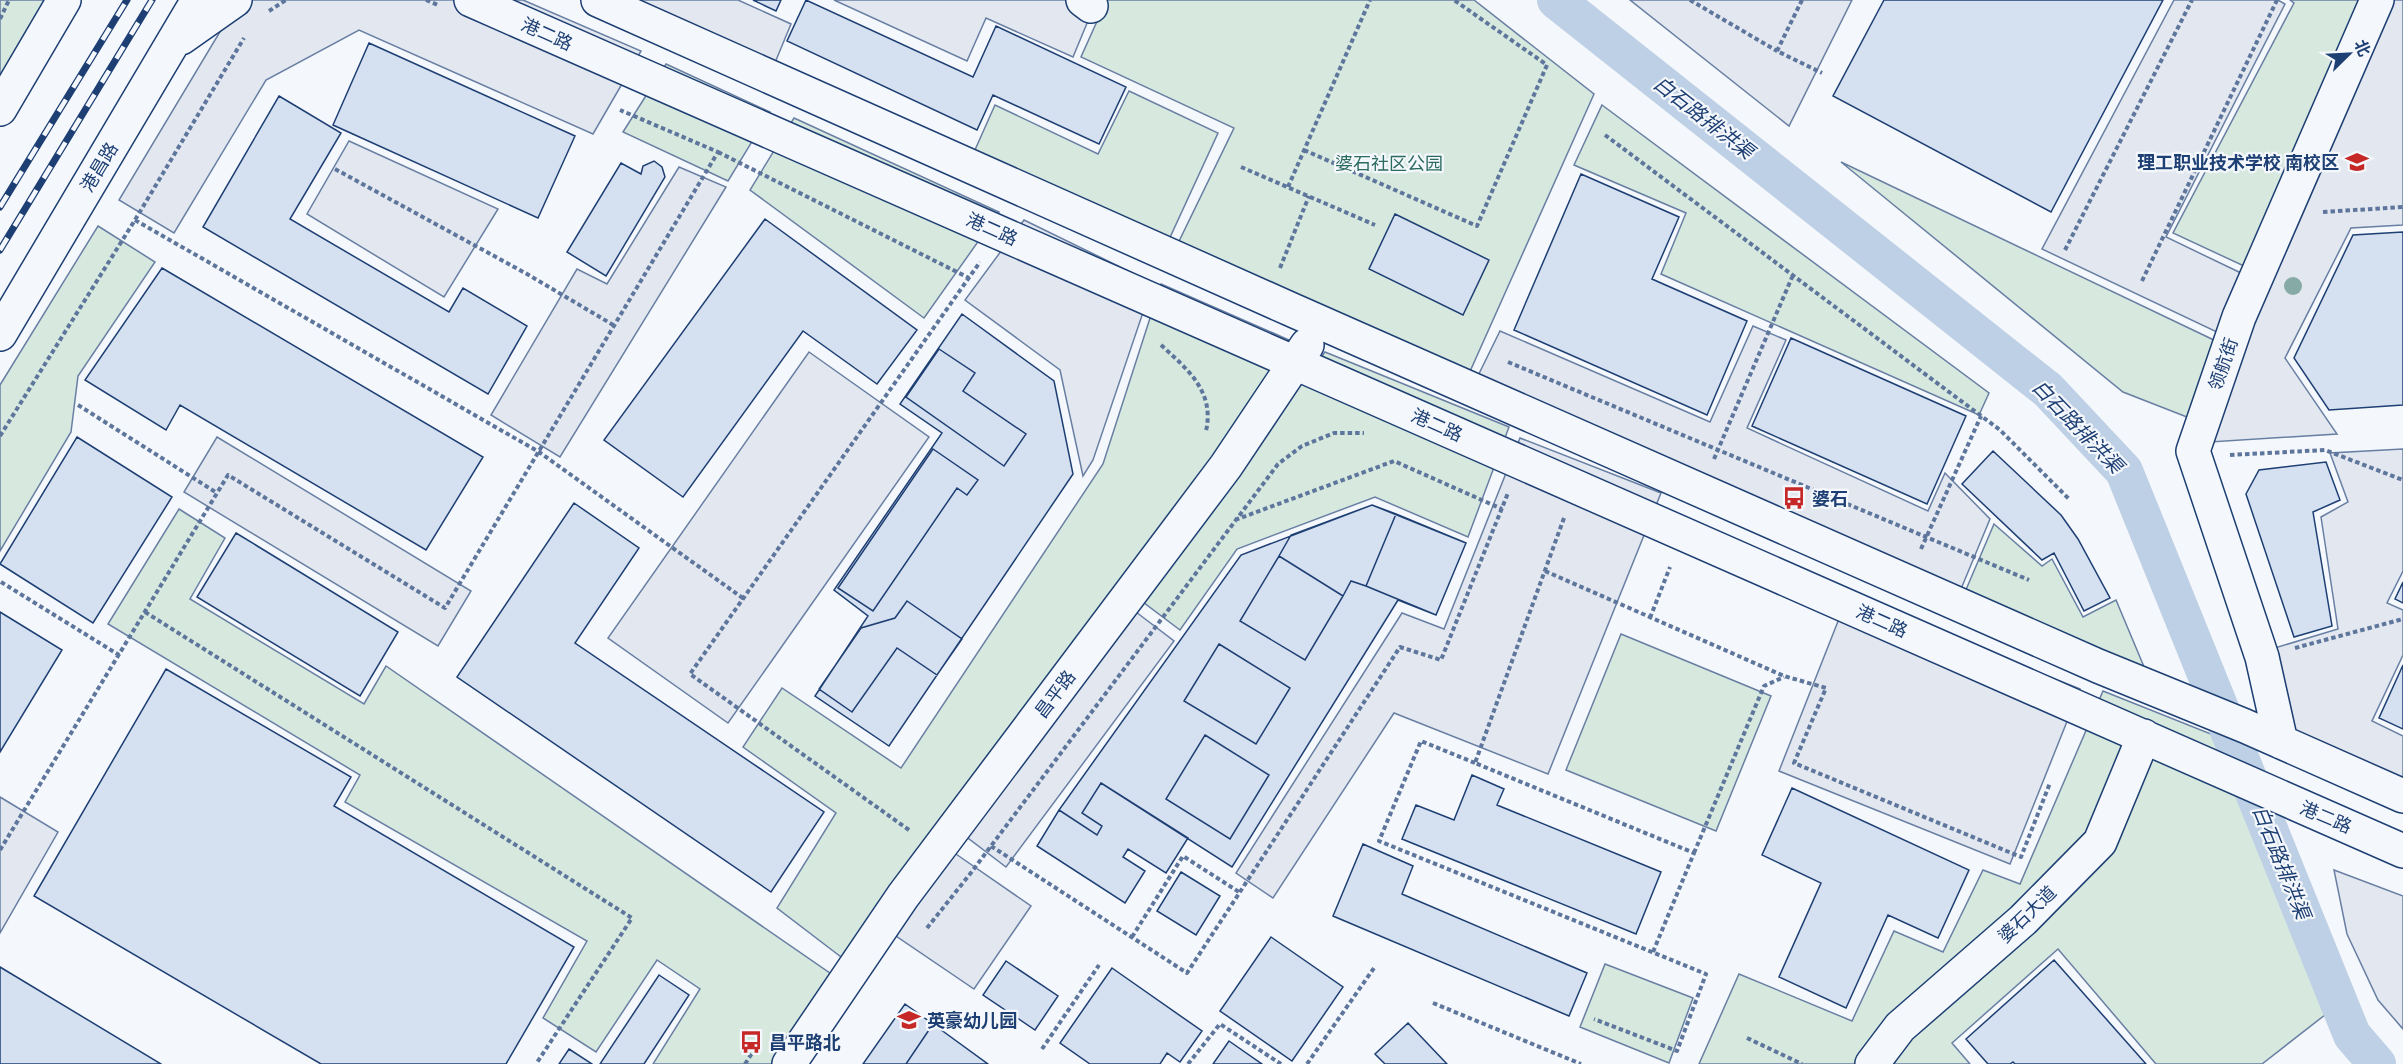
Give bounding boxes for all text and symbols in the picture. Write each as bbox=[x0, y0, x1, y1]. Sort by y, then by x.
street label: 港二路 bbox=[517, 11, 577, 57]
north arrow bbox=[2319, 24, 2379, 84]
text: 北 bbox=[2348, 36, 2377, 60]
water label: 白石路排洪渠 bbox=[1647, 68, 1763, 168]
street label: 港昌路 bbox=[74, 137, 124, 197]
place label: 理工职业技术学校 南校区 bbox=[2137, 149, 2339, 176]
school or university icon: 理工职业技术学校 南校区 bbox=[2344, 149, 2370, 175]
park label: 婆石社区公园 bbox=[1335, 150, 1443, 177]
street label: 港二路 bbox=[962, 206, 1022, 252]
street label: 领航街 bbox=[2201, 334, 2245, 394]
water label: 白石路排洪渠 bbox=[2025, 372, 2133, 482]
street label: 港二路 bbox=[1407, 402, 1467, 448]
bus stop icon: 婆石 bbox=[1781, 485, 1807, 511]
place label: 婆石 bbox=[1812, 485, 1848, 512]
street label: 港二路 bbox=[1852, 598, 1912, 644]
street label: 昌平路 bbox=[1028, 664, 1082, 724]
street label: 港二路 bbox=[2296, 794, 2356, 840]
water label: 白石路排洪渠 bbox=[2245, 801, 2320, 926]
street label: 婆石大道 bbox=[1992, 879, 2062, 949]
school or university icon: 英豪幼儿园 bbox=[896, 1007, 922, 1033]
place label: 英豪幼儿园 bbox=[927, 1007, 1017, 1034]
bus stop icon: 昌平路北 bbox=[738, 1029, 764, 1055]
place label: 昌平路北 bbox=[769, 1029, 841, 1056]

